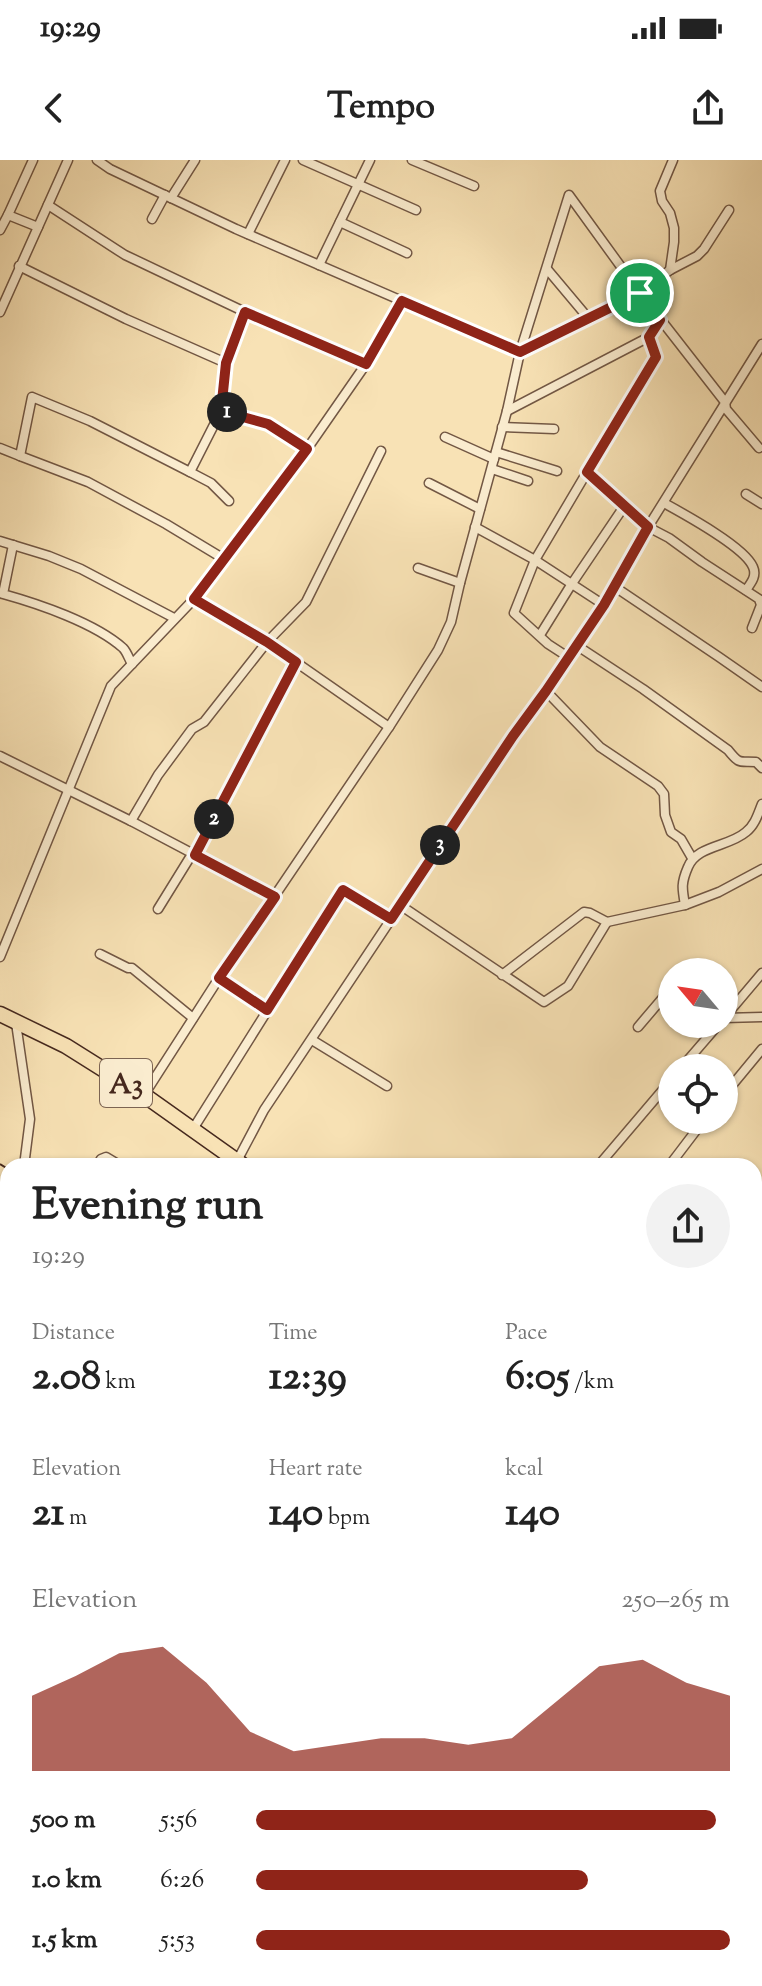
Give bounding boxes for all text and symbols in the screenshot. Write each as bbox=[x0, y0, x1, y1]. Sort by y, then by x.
text: 19:29 bbox=[40, 7, 101, 50]
text: Tempo bbox=[327, 82, 435, 134]
icon: back bbox=[32, 86, 76, 130]
icon: share bbox=[686, 86, 730, 130]
pin bbox=[606, 259, 674, 327]
icon: arrive bbox=[618, 271, 662, 315]
pin: 1 bbox=[207, 392, 247, 432]
text: 1 bbox=[223, 396, 231, 428]
pin: 2 bbox=[194, 799, 234, 839]
text: 2 bbox=[209, 803, 219, 835]
pin: 3 bbox=[420, 825, 460, 865]
text: 3 bbox=[436, 829, 444, 861]
north arrow bbox=[658, 958, 738, 1038]
map controls bbox=[658, 958, 738, 1134]
button: locate bbox=[658, 1054, 738, 1134]
road number: A3 bbox=[100, 1059, 152, 1107]
text: Evening run bbox=[32, 1176, 264, 1239]
button: share bbox=[646, 1184, 730, 1268]
text: 19:29 bbox=[32, 1238, 85, 1275]
text: Distance bbox=[32, 1318, 115, 1350]
text: Time bbox=[269, 1318, 318, 1350]
text: Pace bbox=[505, 1318, 547, 1350]
text: 2.08 bbox=[32, 1350, 101, 1407]
text: 12:39 bbox=[269, 1350, 347, 1407]
text: 6:05 bbox=[505, 1350, 570, 1407]
text: km bbox=[101, 1367, 136, 1399]
text: /km bbox=[570, 1367, 614, 1399]
text: Elevation bbox=[32, 1454, 121, 1486]
text: Heart rate bbox=[269, 1454, 363, 1486]
text: kcal bbox=[505, 1454, 543, 1486]
text: 21 bbox=[32, 1486, 64, 1543]
text: 140 bbox=[269, 1486, 323, 1543]
text: 140 bbox=[505, 1486, 560, 1543]
text: m bbox=[64, 1503, 87, 1535]
text: bpm bbox=[323, 1503, 370, 1535]
text: Elevation bbox=[32, 1582, 137, 1619]
text: 250–265 m bbox=[621, 1582, 730, 1619]
text: 500 m bbox=[32, 1802, 95, 1839]
text: 5:56 bbox=[160, 1802, 197, 1839]
text: 1.0 km bbox=[32, 1862, 102, 1899]
text: 6:26 bbox=[160, 1862, 205, 1899]
text: 1.5 km bbox=[32, 1922, 98, 1959]
text: 5:53 bbox=[160, 1922, 195, 1959]

